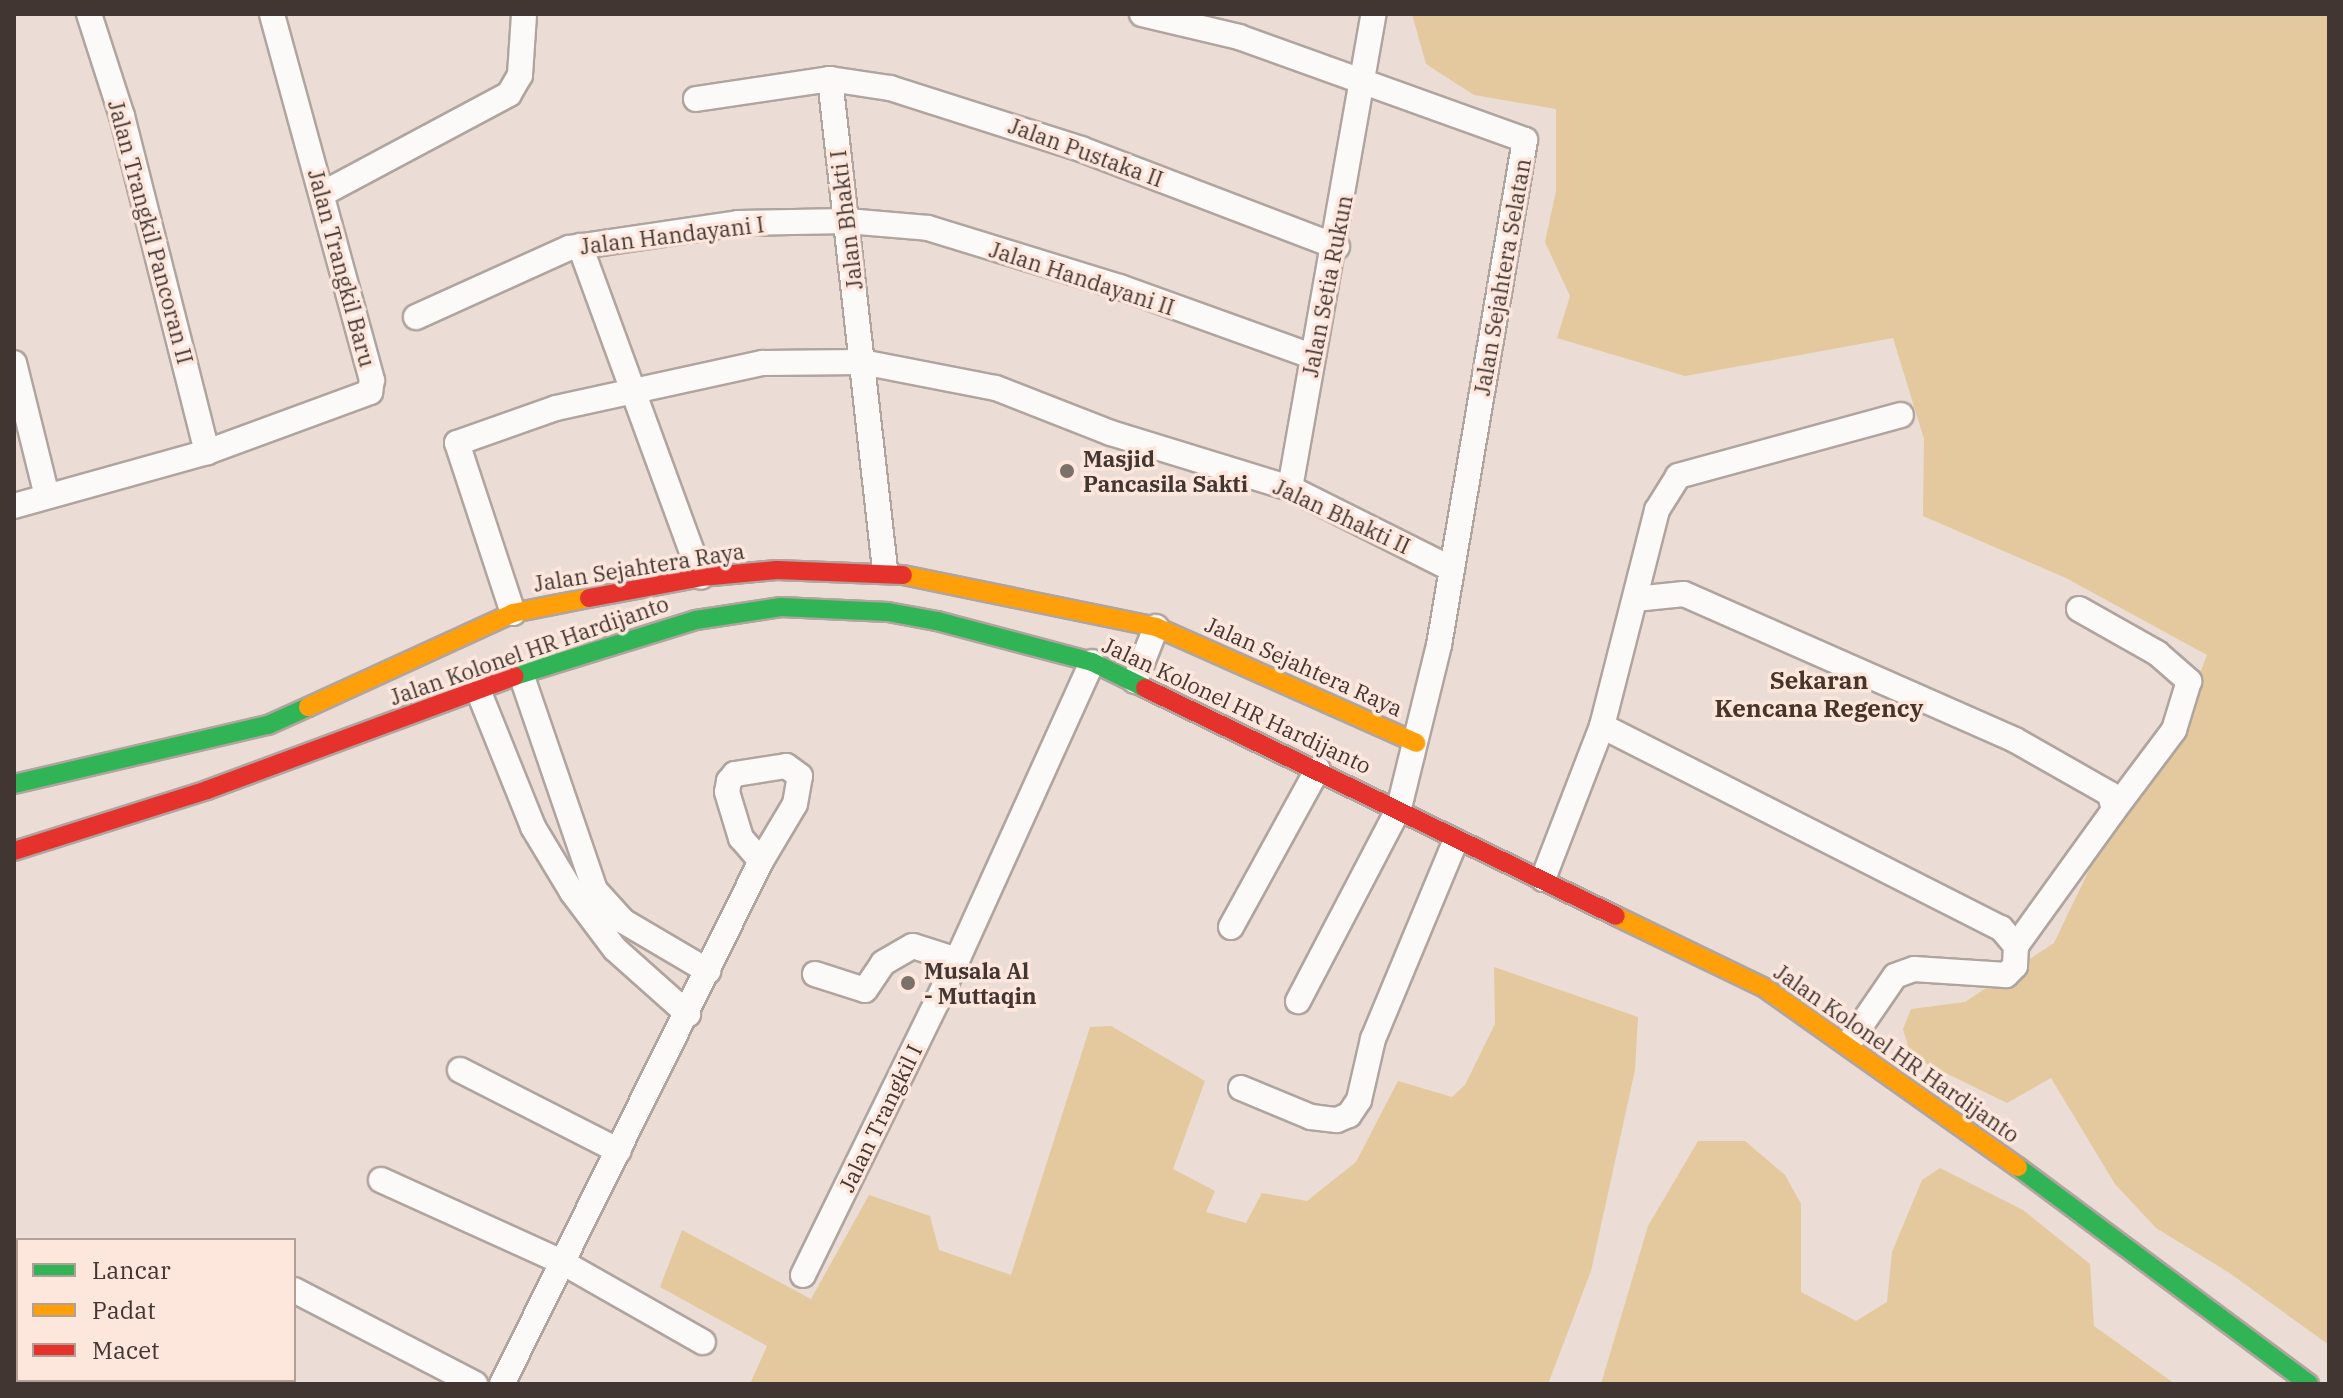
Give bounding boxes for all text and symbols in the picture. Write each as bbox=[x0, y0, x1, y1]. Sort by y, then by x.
street label: Jalan Trangkil Pancoran II bbox=[103, 97, 199, 367]
street label: Jalan Pustaka II bbox=[1005, 112, 1167, 192]
street label: Jalan Bhakti I bbox=[824, 149, 868, 291]
street label: Jalan Sejahtera Selatan bbox=[1468, 156, 1536, 398]
street label: Jalan Trangkil Baru bbox=[303, 166, 381, 370]
street label: Jalan Setia Rukun bbox=[1296, 193, 1358, 379]
street label: Jalan Handayani I bbox=[578, 211, 766, 259]
street label: Jalan Handayani II bbox=[986, 236, 1178, 320]
place label: Masjid Pancasila Sakti bbox=[1083, 445, 1248, 496]
marker: Masjid Pancasila Sakti bbox=[1058, 462, 1076, 480]
street label: Jalan Bhakti II bbox=[1269, 473, 1415, 559]
street label: Jalan Sejahtera Raya bbox=[532, 537, 746, 597]
street label: Jalan Kolonel HR Hardijanto bbox=[386, 590, 672, 710]
street label: Jalan Sejahtera Raya bbox=[1201, 611, 1407, 721]
street label: Jalan Kolonel HR Hardijanto bbox=[1099, 631, 1375, 779]
district label: Sekaran Kencana Regency bbox=[1715, 667, 1923, 723]
place label: Musala Al - Muttaqin bbox=[924, 957, 1036, 1008]
street label: Jalan Kolonel HR Hardijanto bbox=[1769, 958, 2025, 1148]
marker: Musala Al - Muttaqin bbox=[899, 974, 917, 992]
street label: Jalan Trangkil I bbox=[833, 1040, 927, 1196]
legend bbox=[16, 1238, 296, 1382]
text: Lancar bbox=[92, 1254, 171, 1286]
text: Padat bbox=[92, 1294, 156, 1326]
text: Macet bbox=[92, 1334, 160, 1366]

